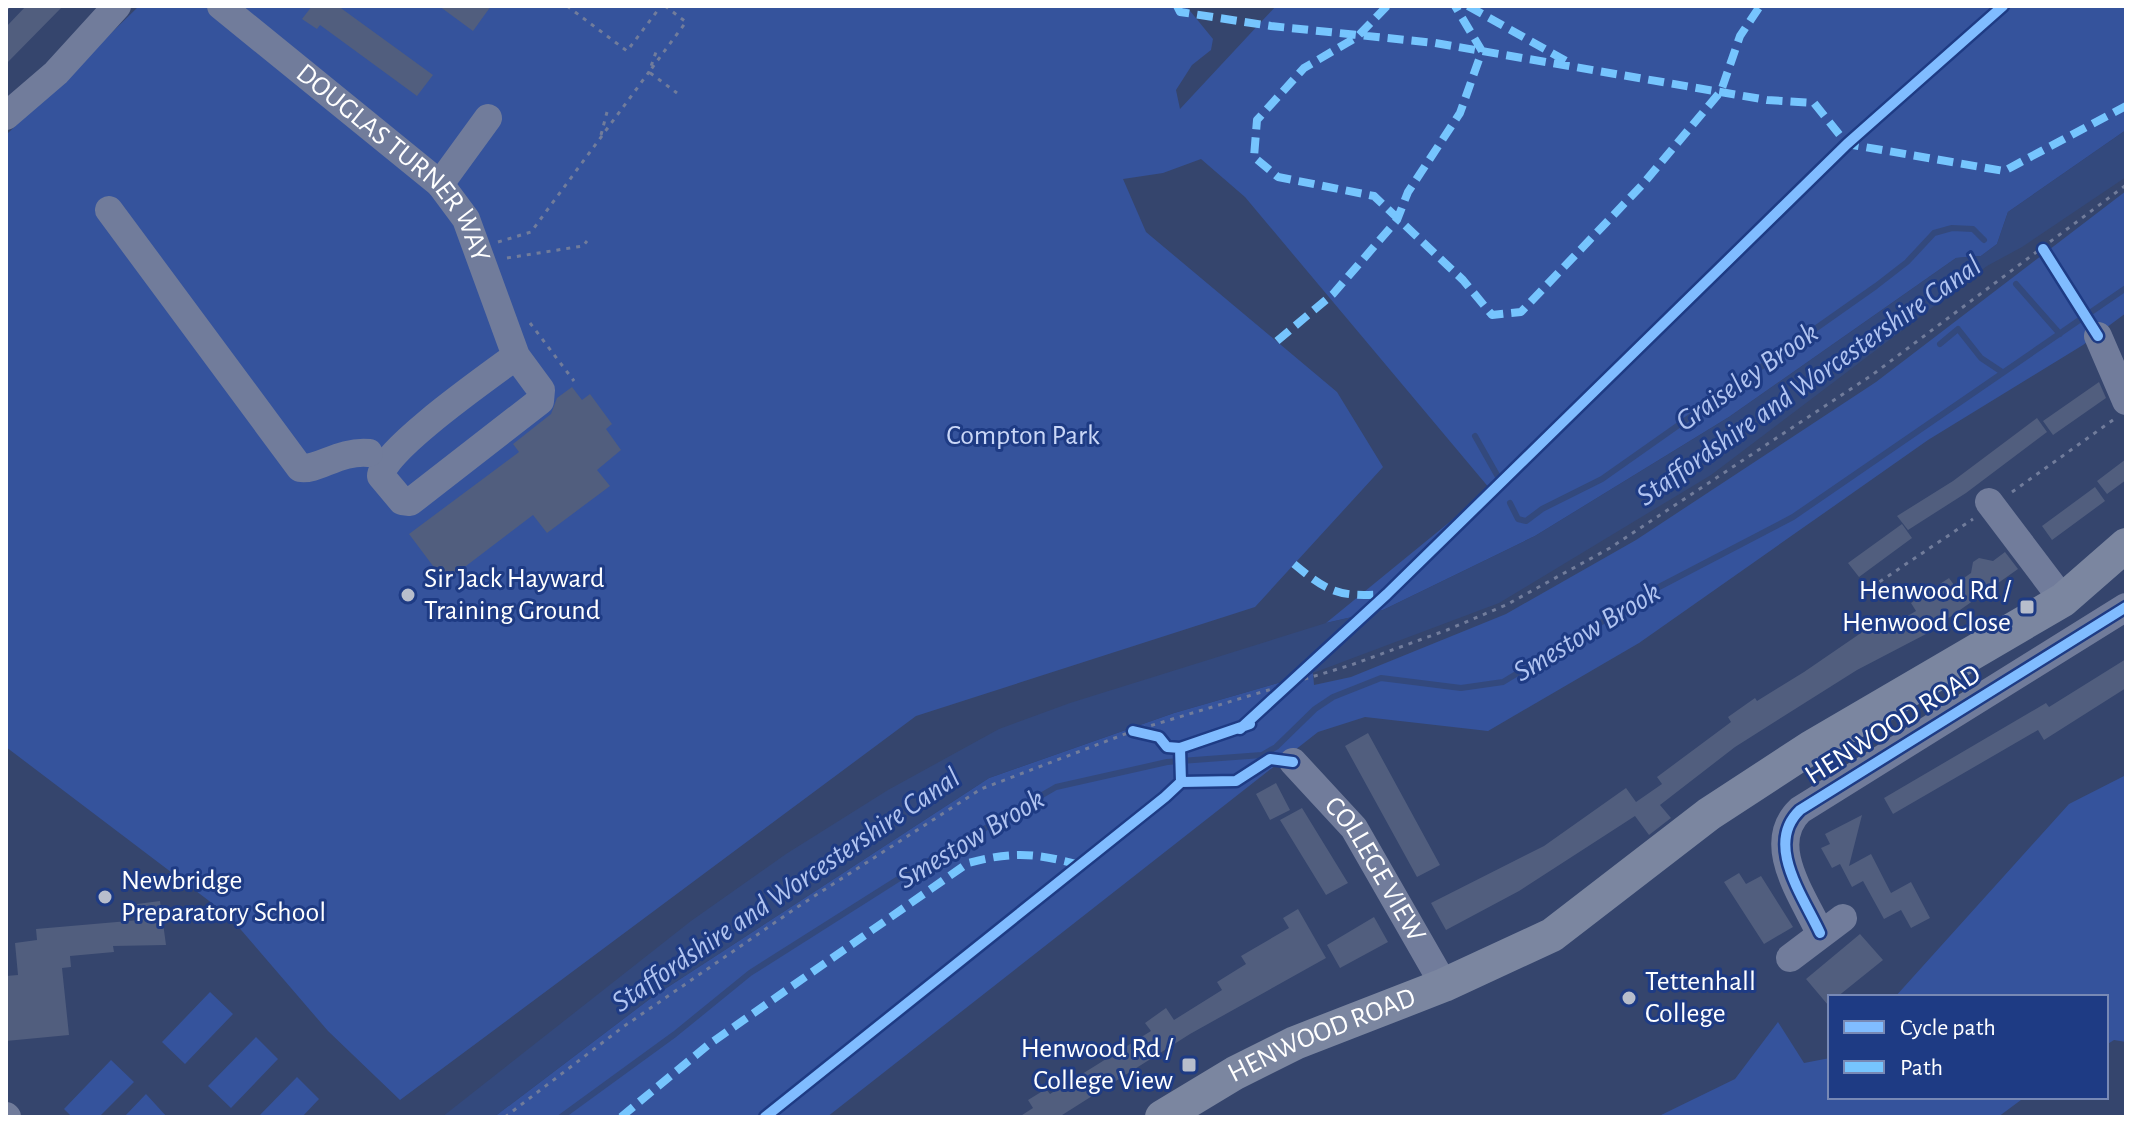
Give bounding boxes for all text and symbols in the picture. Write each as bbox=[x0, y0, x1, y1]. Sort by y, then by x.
street label: DOUGLAS TURNER WAY bbox=[291, 59, 495, 266]
water label: Staffordshire and Worcestershire Canal bbox=[1631, 250, 1987, 512]
water label: Graiseley Brook bbox=[1671, 317, 1824, 437]
park label: Compton Park bbox=[946, 422, 1100, 450]
place label: Sir Jack Hayward Training Ground bbox=[424, 565, 605, 625]
water label: Smestow Brook bbox=[1508, 577, 1666, 687]
place label: Henwood Rd / Henwood Close bbox=[1842, 577, 2012, 637]
marker: Sir Jack Hayward Training Ground bbox=[399, 586, 417, 604]
marker: Henwood Rd / Henwood Close bbox=[2018, 598, 2036, 616]
street label: HENWOOD ROAD bbox=[1800, 660, 1986, 790]
water label: Staffordshire and Worcestershire Canal bbox=[606, 762, 966, 1018]
water label: Smestow Brook bbox=[892, 784, 1050, 894]
street label: COLLEGE VIEW bbox=[1319, 792, 1430, 947]
place label: Newbridge Preparatory School bbox=[121, 867, 326, 927]
marker: Newbridge Preparatory School bbox=[96, 888, 114, 906]
place label: Tettenhall College bbox=[1645, 968, 1756, 1028]
street label: HENWOOD ROAD bbox=[1224, 983, 1420, 1088]
marker: Tettenhall College bbox=[1620, 989, 1638, 1007]
legend bbox=[1828, 995, 2108, 1099]
text: Cycle path bbox=[1900, 1016, 1996, 1040]
place label: Henwood Rd / College View bbox=[1021, 1035, 1174, 1095]
marker: Henwood Rd / College View bbox=[1180, 1056, 1198, 1074]
text: Path bbox=[1900, 1056, 1943, 1080]

